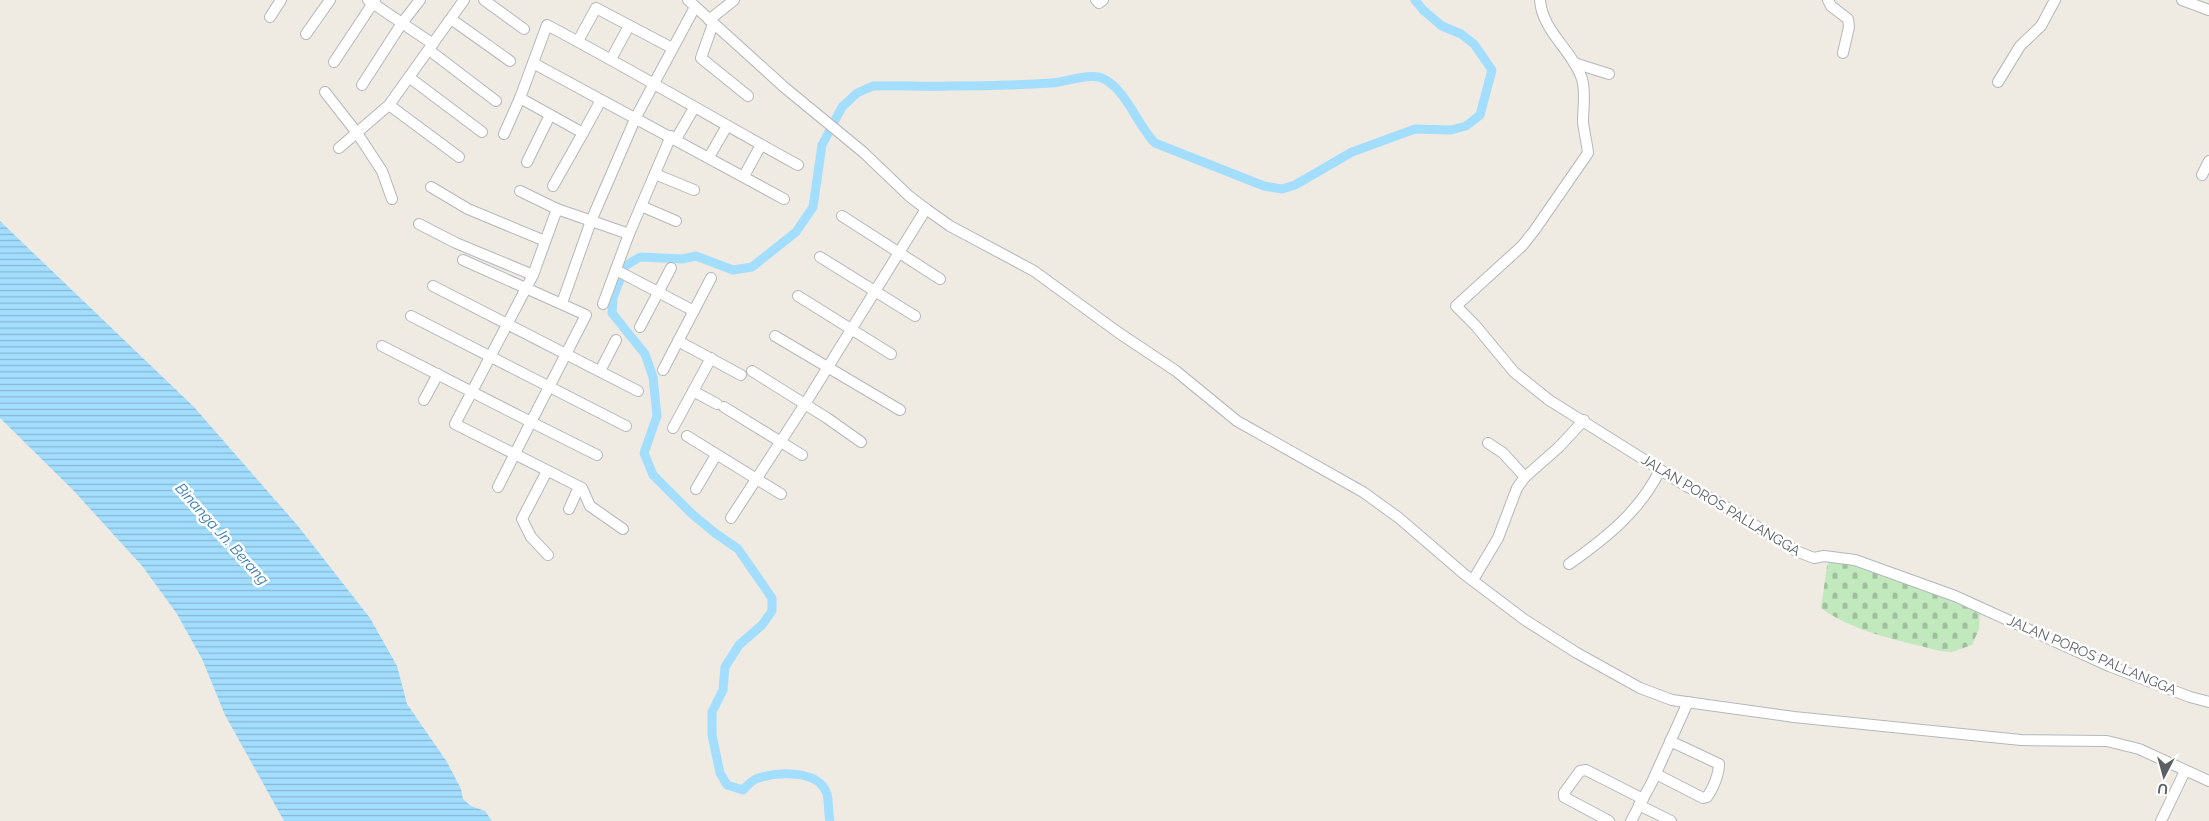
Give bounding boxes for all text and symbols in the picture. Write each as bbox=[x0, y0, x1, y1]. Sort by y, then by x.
street label: JALAN POROS PALLANGGA bbox=[1639, 451, 1804, 559]
water label: Binanga Jn. Berang bbox=[172, 479, 272, 589]
street label: JALAN POROS PALLANGGA bbox=[2005, 612, 2180, 698]
north arrow bbox=[2139, 751, 2189, 801]
text: U bbox=[2157, 780, 2169, 797]

